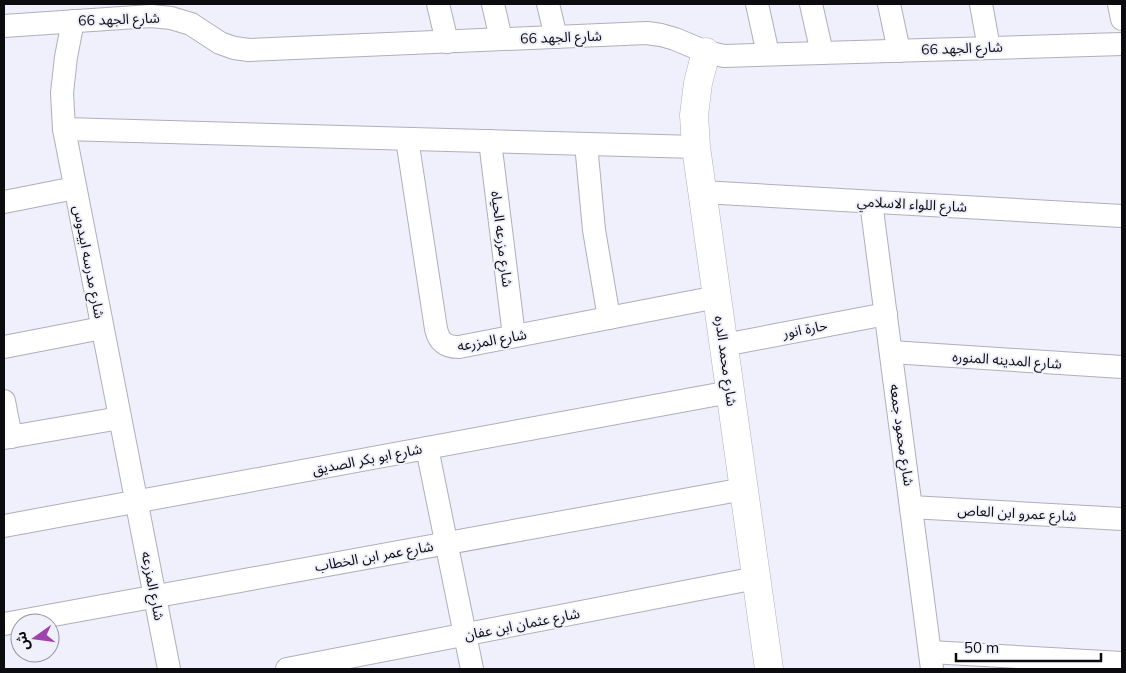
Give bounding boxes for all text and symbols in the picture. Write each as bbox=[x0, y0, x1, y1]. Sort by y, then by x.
street label: شارع الجهد 66 bbox=[78, 9, 160, 31]
street label: شارع الجهد 66 bbox=[520, 27, 602, 49]
street label: شارع الجهد 66 bbox=[921, 38, 1003, 60]
street label: شارع مزرعه الحياه bbox=[485, 190, 517, 288]
street label: شارع اللواء الاسلامي bbox=[857, 192, 967, 218]
street label: شارع مدرسه ابيدوس bbox=[67, 204, 109, 320]
street label: شارع محمد الدره bbox=[709, 315, 741, 408]
street label: حارة انور bbox=[780, 316, 829, 342]
street label: شارع المزرعه bbox=[456, 325, 528, 357]
street label: شارع المدينه المنوره bbox=[952, 347, 1062, 375]
street label: شارع محمود جمعه bbox=[884, 383, 918, 487]
street label: شارع ابو بكر الصديق bbox=[311, 440, 424, 480]
street label: شارع عمرو ابن العاص bbox=[957, 501, 1077, 527]
street label: شارع عمر ابن الخطاب bbox=[313, 537, 435, 577]
street label: شارع المزرعه bbox=[136, 550, 169, 623]
street label: شارع عثمان ابن عفان bbox=[463, 604, 582, 646]
north arrow bbox=[10, 613, 60, 663]
text: ش bbox=[11, 630, 33, 653]
scale bar bbox=[956, 630, 1101, 662]
text: 50 m bbox=[964, 638, 999, 657]

